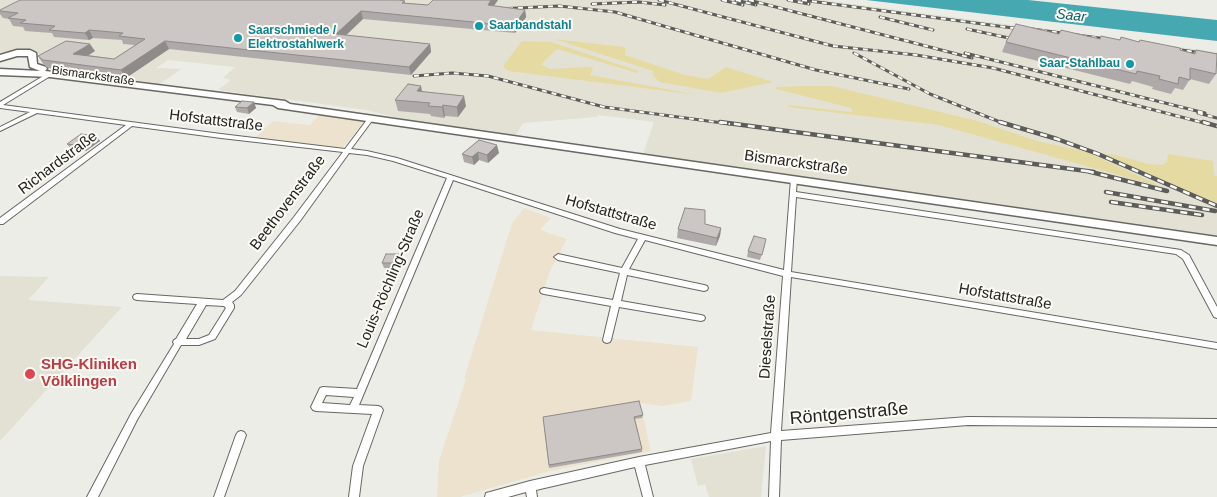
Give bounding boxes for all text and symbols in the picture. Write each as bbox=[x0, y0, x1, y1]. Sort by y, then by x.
water label: Saar bbox=[1055, 6, 1087, 26]
place label: Saarbandstahl bbox=[489, 19, 572, 33]
marker: Saarbandstahl bbox=[473, 20, 485, 32]
place label: Saarschmiede / Elektrostahlwerk bbox=[248, 24, 344, 52]
marker: Saarschmiede / Elektrostahlwerk bbox=[232, 32, 244, 44]
place label: Saar-Stahlbau bbox=[1039, 57, 1120, 71]
marker: Saar-Stahlbau bbox=[1124, 58, 1136, 70]
street label: Bismarckstraße bbox=[51, 63, 135, 89]
street label: Hofstattstraße bbox=[168, 106, 264, 136]
street label: Richardstraße bbox=[15, 127, 101, 199]
street label: Bismarckstraße bbox=[743, 147, 849, 179]
street label: Beethovenstraße bbox=[246, 152, 330, 254]
street label: Hofstattstraße bbox=[563, 191, 659, 235]
street label: Louis-Röchling-Straße bbox=[354, 207, 428, 351]
street label: Hofstattstraße bbox=[957, 280, 1053, 314]
street label: Dieselstraße bbox=[756, 294, 780, 380]
place label: SHG-Kliniken Völklingen bbox=[41, 356, 137, 391]
marker: SHG-Kliniken Völklingen bbox=[23, 367, 37, 381]
street label: Röntgenstraße bbox=[789, 398, 909, 430]

